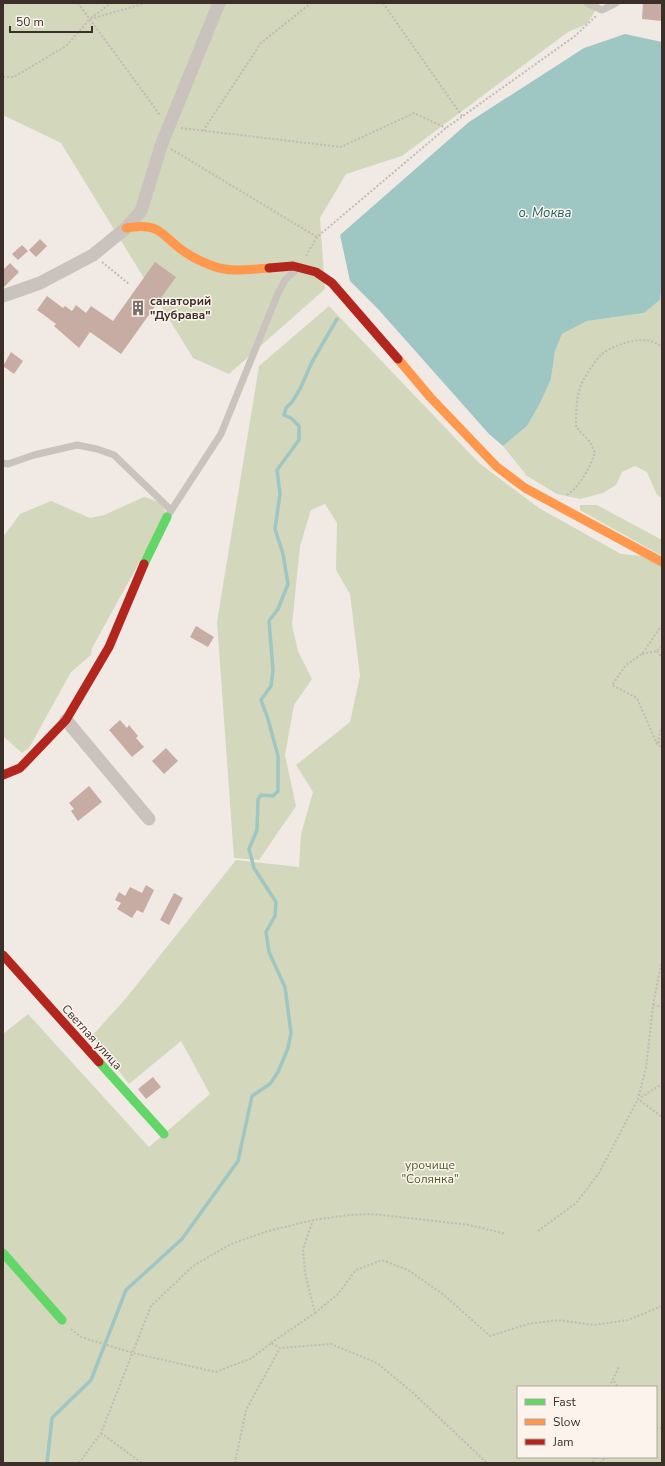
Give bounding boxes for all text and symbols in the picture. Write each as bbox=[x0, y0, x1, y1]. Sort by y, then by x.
scale bar bbox=[10, 8, 92, 34]
text: 50 m bbox=[16, 14, 44, 30]
water label: о. Моква bbox=[519, 204, 571, 222]
place label: санаторий "Дубрава" bbox=[150, 293, 211, 323]
building icon: санаторий "Дубрава" bbox=[129, 299, 147, 317]
street label: Светлая улица bbox=[58, 1001, 126, 1073]
park label: урочище "Солянка" bbox=[401, 1157, 459, 1187]
legend bbox=[517, 1386, 657, 1458]
text: Fast bbox=[553, 1394, 576, 1410]
text: Slow bbox=[553, 1414, 581, 1430]
text: Jam bbox=[552, 1434, 574, 1450]

